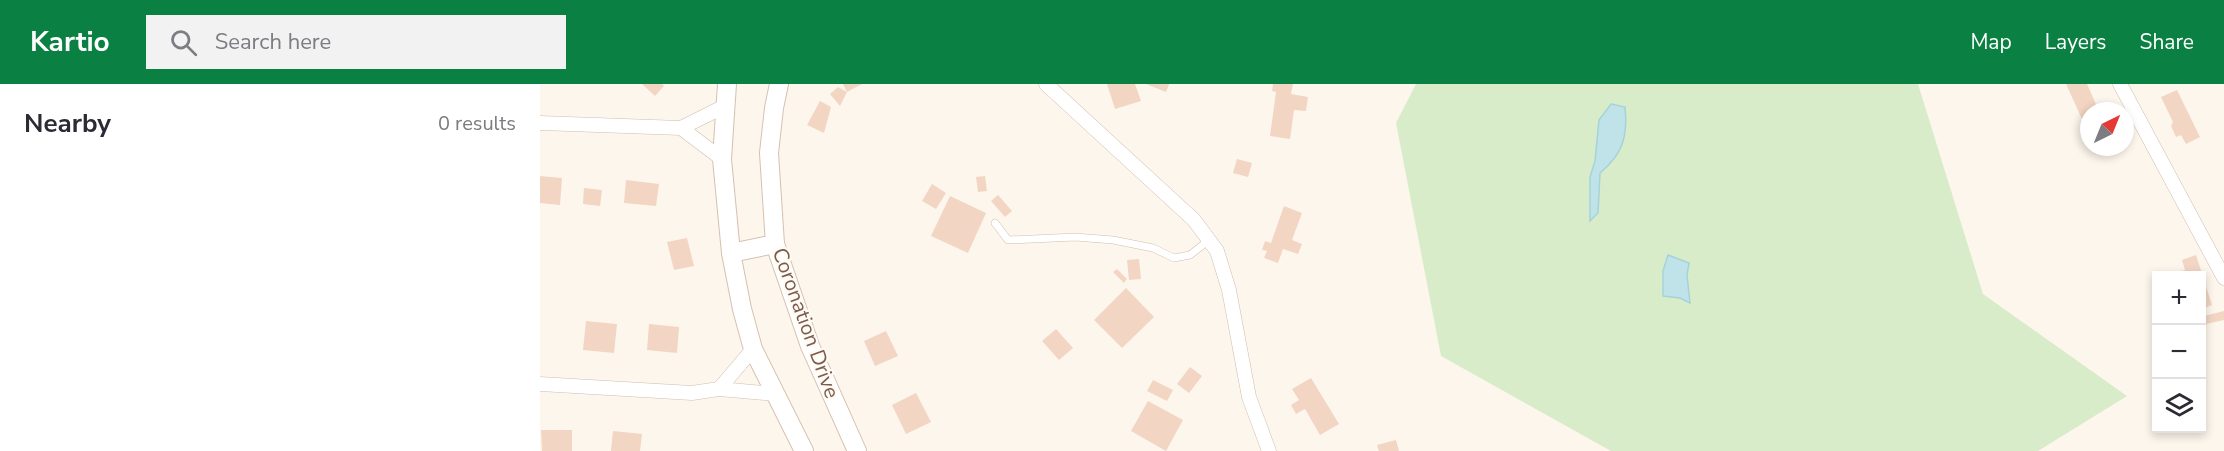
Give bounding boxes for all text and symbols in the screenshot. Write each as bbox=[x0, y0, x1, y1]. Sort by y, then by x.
search box bbox=[146, 15, 566, 69]
text: Kartio bbox=[30, 23, 110, 61]
icon: search bbox=[167, 26, 200, 59]
text: Search here bbox=[215, 27, 331, 57]
text: Map bbox=[1970, 28, 2012, 56]
text: Layers bbox=[2045, 28, 2106, 56]
text: Share bbox=[2139, 28, 2194, 56]
north arrow bbox=[2080, 102, 2134, 156]
text: Nearby bbox=[24, 106, 111, 141]
text: 0 results bbox=[438, 110, 516, 137]
street label: Coronation Drive bbox=[766, 244, 846, 402]
map controls bbox=[2152, 271, 2206, 433]
button: + bbox=[2152, 271, 2206, 325]
button: − bbox=[2152, 325, 2206, 379]
button: layers bbox=[2152, 379, 2206, 433]

